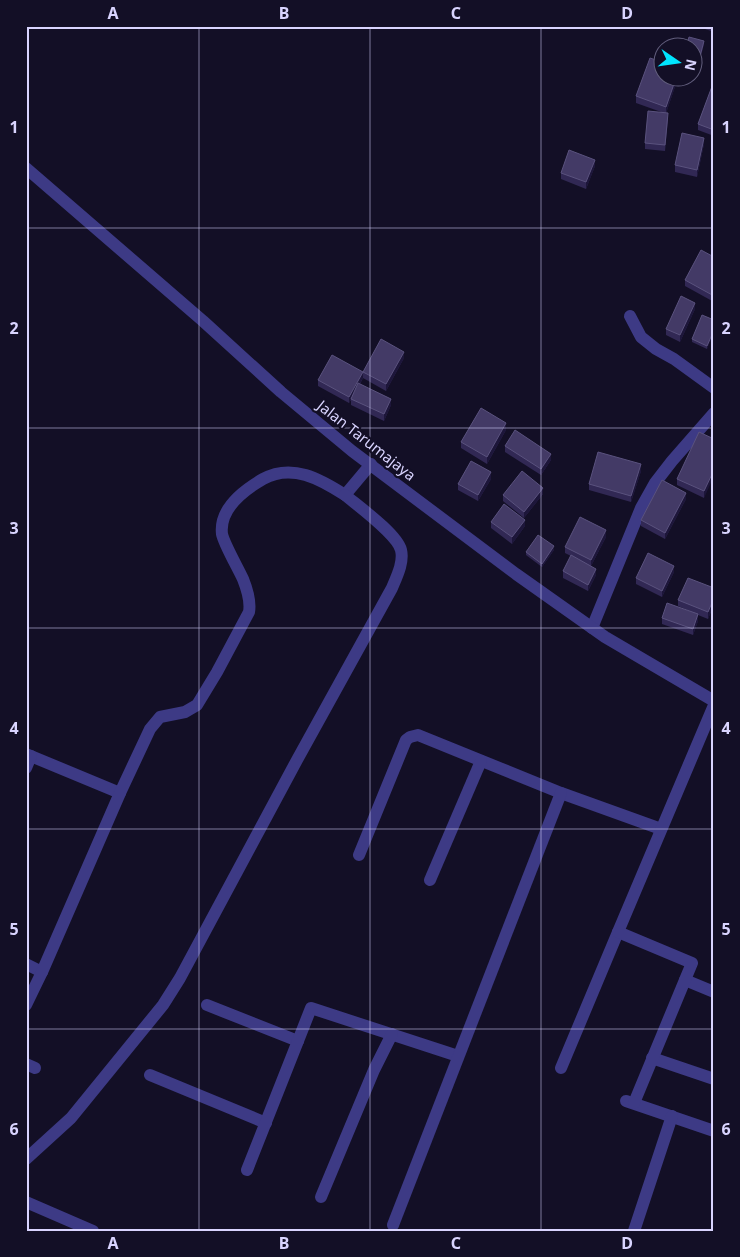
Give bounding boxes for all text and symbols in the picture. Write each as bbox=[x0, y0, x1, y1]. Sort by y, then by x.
text: A bbox=[107, 2, 119, 24]
text: B bbox=[279, 2, 289, 24]
text: C bbox=[451, 2, 461, 24]
text: D bbox=[621, 2, 633, 24]
north arrow bbox=[652, 38, 702, 88]
text: N bbox=[681, 57, 702, 73]
text: 1 bbox=[9, 116, 19, 138]
text: 1 bbox=[721, 116, 731, 138]
text: 2 bbox=[9, 317, 19, 339]
text: 2 bbox=[721, 317, 731, 339]
street label: Jalan Tarumajaya bbox=[312, 394, 420, 485]
text: 3 bbox=[9, 517, 19, 539]
text: 3 bbox=[721, 517, 731, 539]
text: 4 bbox=[9, 717, 19, 739]
text: 4 bbox=[721, 717, 731, 739]
text: 5 bbox=[9, 918, 19, 940]
text: 5 bbox=[721, 918, 731, 940]
text: 6 bbox=[9, 1118, 19, 1140]
text: 6 bbox=[721, 1118, 731, 1140]
text: A bbox=[107, 1232, 119, 1254]
text: B bbox=[279, 1232, 289, 1254]
text: C bbox=[451, 1232, 461, 1254]
text: D bbox=[621, 1232, 633, 1254]

